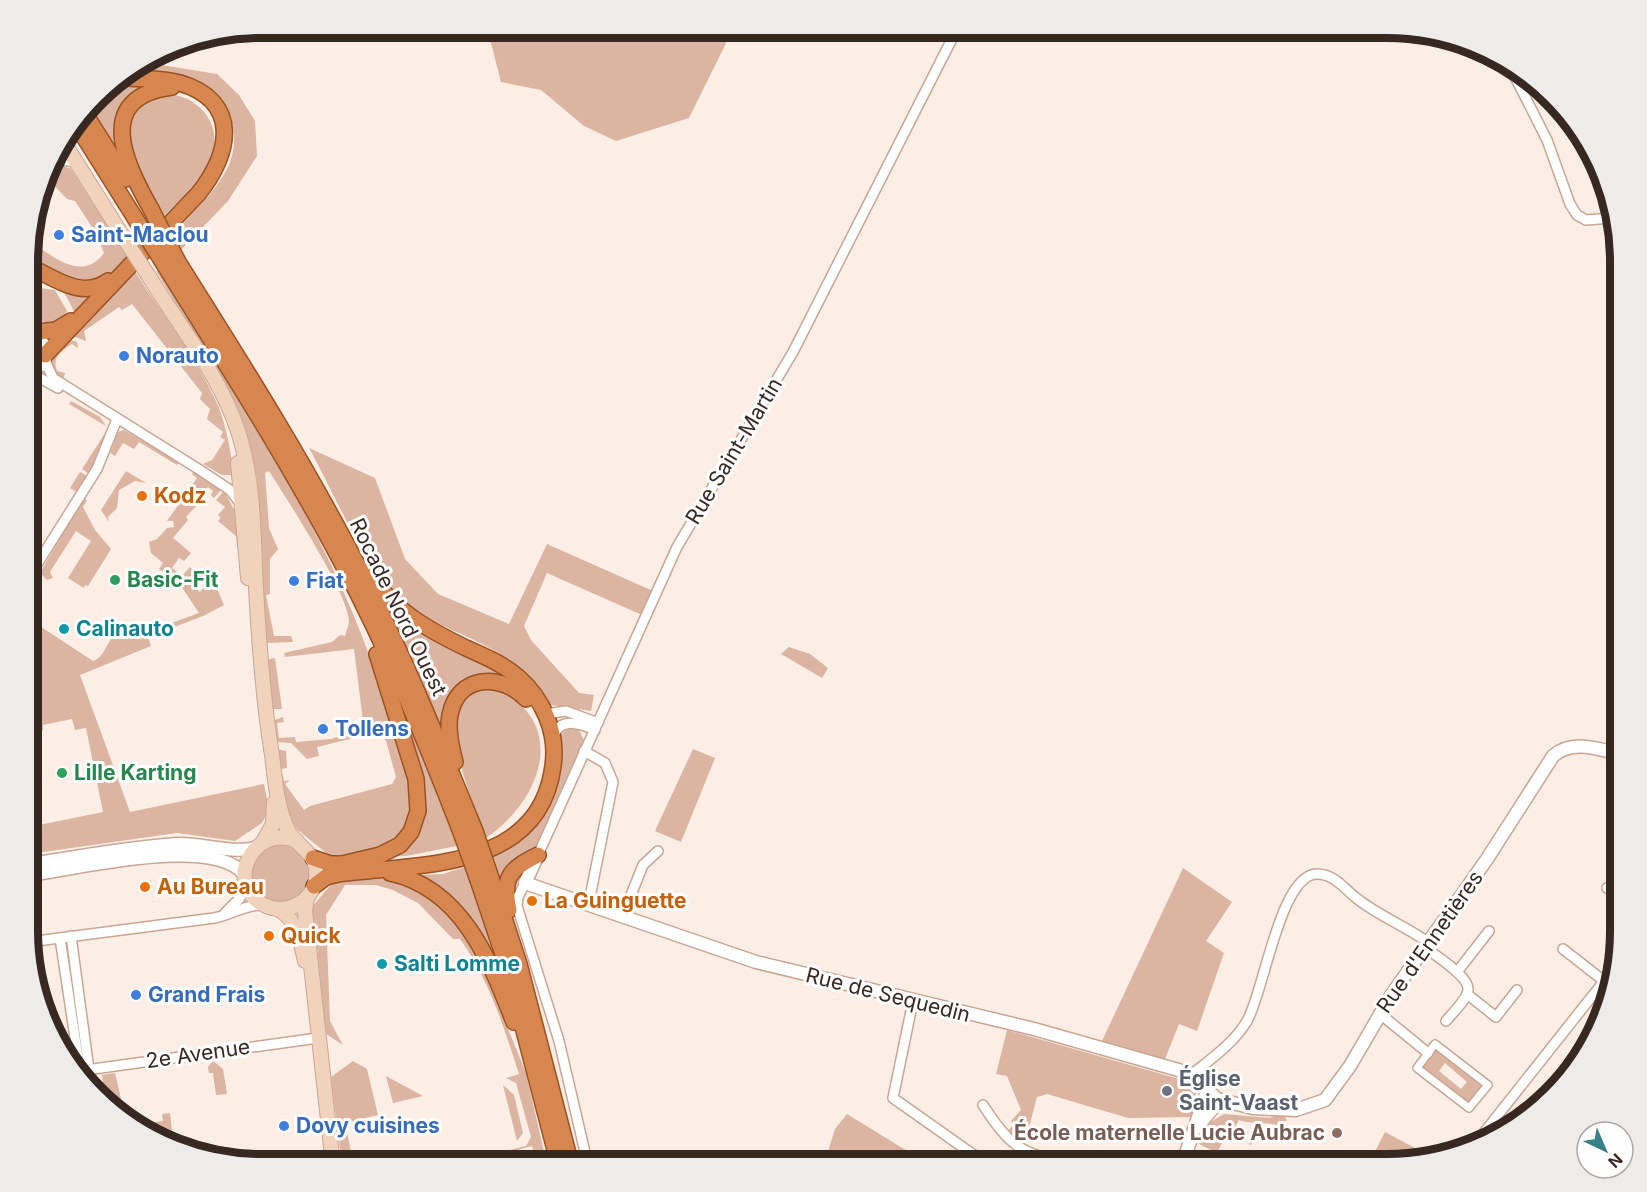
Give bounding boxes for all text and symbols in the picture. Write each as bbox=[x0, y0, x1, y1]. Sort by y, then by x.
place label: Saint-Maclou bbox=[71, 222, 209, 247]
marker: Saint-Maclou bbox=[52, 228, 66, 242]
place label: Norauto bbox=[136, 343, 219, 368]
marker: Norauto bbox=[117, 349, 131, 363]
street label: Rue Saint-Martin bbox=[680, 373, 787, 528]
place label: Kodz bbox=[154, 483, 206, 508]
marker: Kodz bbox=[135, 489, 149, 503]
street label: Rocade Nord Ouest bbox=[345, 514, 452, 700]
place label: Basic-Fit bbox=[127, 567, 219, 592]
place label: Fiat bbox=[306, 568, 344, 593]
marker: Basic-Fit bbox=[108, 573, 122, 587]
marker: Fiat bbox=[287, 574, 301, 588]
place label: Calinauto bbox=[76, 616, 174, 641]
marker: Calinauto bbox=[57, 622, 71, 636]
place label: Tollens bbox=[335, 716, 409, 741]
marker: Tollens bbox=[316, 722, 330, 736]
place label: Lille Karting bbox=[74, 760, 196, 785]
marker: Lille Karting bbox=[55, 766, 69, 780]
street label: Rue d'Ennetières bbox=[1371, 866, 1488, 1018]
place label: Au Bureau bbox=[157, 874, 264, 899]
marker: Au Bureau bbox=[138, 880, 152, 894]
place label: La Guinguette bbox=[544, 888, 686, 913]
marker: La Guinguette bbox=[525, 894, 539, 908]
place label: Quick bbox=[281, 923, 341, 948]
marker: Quick bbox=[262, 929, 276, 943]
place label: Salti Lomme bbox=[394, 951, 520, 976]
marker: Salti Lomme bbox=[375, 957, 389, 971]
street label: Rue de Sequedin bbox=[803, 962, 973, 1027]
place label: Grand Frais bbox=[148, 982, 265, 1007]
marker: Grand Frais bbox=[129, 988, 143, 1002]
street label: 2e Avenue bbox=[144, 1034, 252, 1073]
place label: Église Saint-Vaast bbox=[1179, 1065, 1299, 1115]
marker: Église Saint-Vaast bbox=[1160, 1084, 1174, 1098]
place label: Dovy cuisines bbox=[296, 1113, 440, 1138]
marker: Dovy cuisines bbox=[277, 1119, 291, 1133]
place label: École maternelle Lucie Aubrac bbox=[1014, 1119, 1325, 1145]
north arrow bbox=[1575, 1120, 1635, 1180]
marker: École maternelle Lucie Aubrac bbox=[1330, 1126, 1344, 1140]
text: N bbox=[1604, 1149, 1627, 1172]

